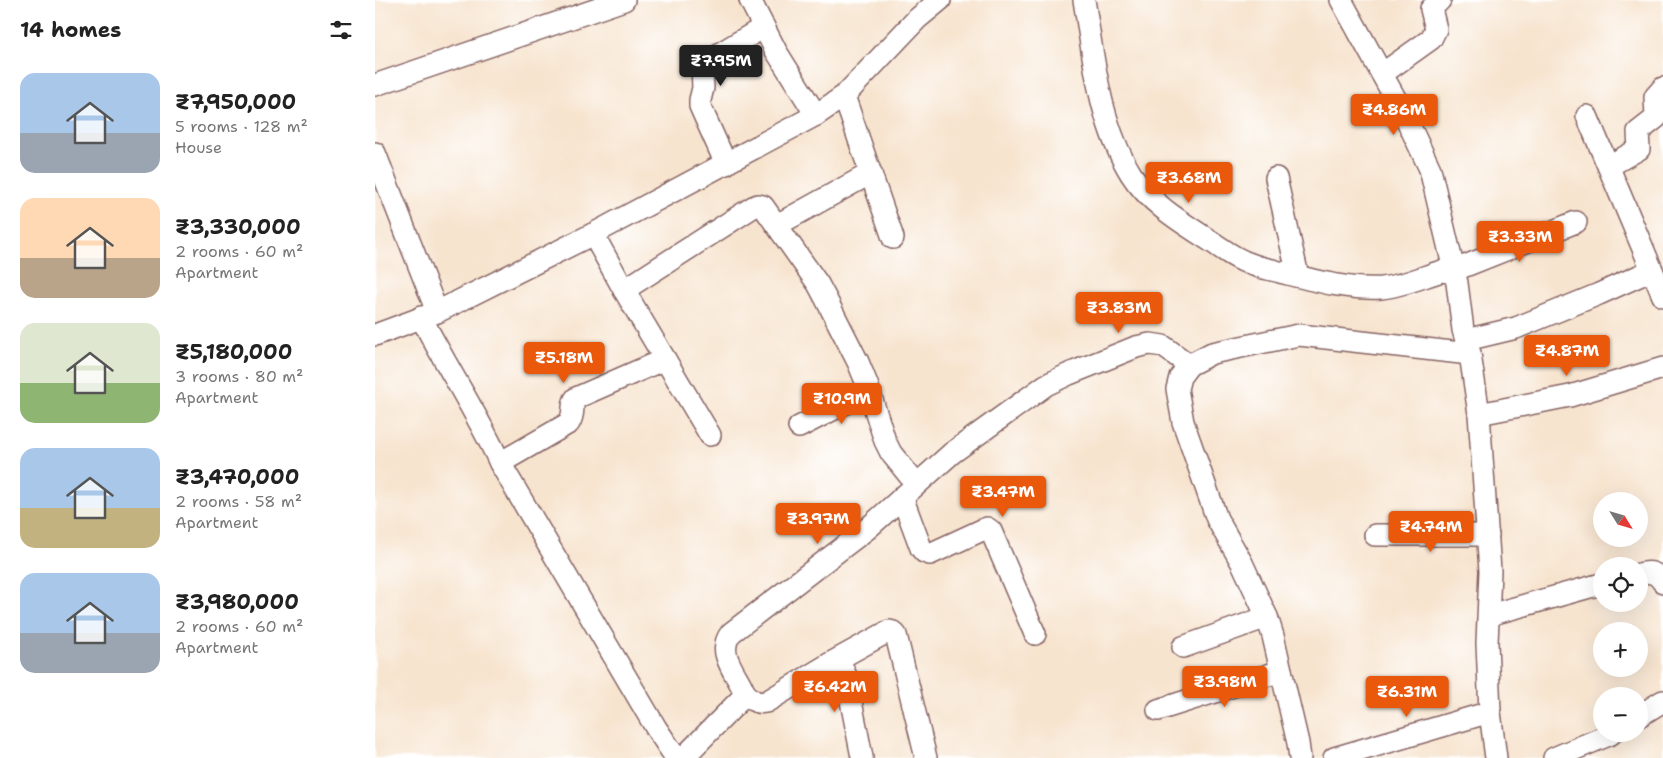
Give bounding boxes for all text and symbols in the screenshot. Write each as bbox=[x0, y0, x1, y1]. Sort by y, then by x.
text: 14 homes bbox=[20, 16, 121, 44]
icon: filters bbox=[327, 16, 355, 44]
pin: ₹7.95M bbox=[680, 44, 762, 87]
text: ₹7.95M bbox=[690, 50, 752, 71]
text: ₹7,950,000 bbox=[175, 88, 296, 116]
icon: home bbox=[60, 93, 120, 153]
pin: ₹4.86M bbox=[1353, 94, 1435, 136]
text: ₹4.86M bbox=[1362, 99, 1426, 120]
text: 5 rooms · 128 m² bbox=[175, 116, 308, 137]
text: House bbox=[175, 137, 222, 158]
pin: ₹3.68M bbox=[1148, 162, 1230, 204]
text: ₹3.68M bbox=[1157, 167, 1221, 188]
text: ₹3,330,000 bbox=[175, 213, 301, 241]
icon: home bbox=[60, 218, 120, 278]
pin: ₹3.33M bbox=[1479, 220, 1561, 263]
text: ₹3.33M bbox=[1488, 226, 1552, 247]
text: 2 rooms · 60 m² bbox=[175, 241, 303, 262]
text: Apartment bbox=[175, 262, 258, 283]
pin: ₹3.83M bbox=[1078, 292, 1160, 334]
text: ₹3.83M bbox=[1087, 297, 1151, 318]
pin: ₹4.87M bbox=[1526, 334, 1608, 377]
text: ₹5,180,000 bbox=[175, 338, 292, 366]
text: ₹4.87M bbox=[1535, 340, 1599, 361]
pin: ₹5.18M bbox=[523, 342, 605, 384]
icon: home bbox=[60, 343, 120, 403]
text: ₹5.18M bbox=[535, 347, 593, 368]
text: 3 rooms · 80 m² bbox=[175, 366, 303, 387]
pin: ₹10.9M bbox=[801, 382, 883, 425]
text: Apartment bbox=[175, 387, 258, 408]
text: ₹10.9M bbox=[813, 388, 871, 409]
text: ₹3,470,000 bbox=[175, 463, 299, 491]
icon: home bbox=[60, 468, 120, 528]
pin: ₹3.47M bbox=[962, 476, 1044, 518]
text: ₹3.47M bbox=[971, 481, 1035, 502]
text: 2 rooms · 58 m² bbox=[175, 491, 302, 512]
north arrow bbox=[1593, 492, 1647, 548]
map controls bbox=[1593, 492, 1648, 742]
pin: ₹3.97M bbox=[777, 502, 859, 545]
text: ₹3.97M bbox=[787, 508, 849, 529]
pin: ₹4.74M bbox=[1390, 510, 1472, 553]
text: Apartment bbox=[175, 512, 258, 533]
text: ₹4.74M bbox=[1399, 516, 1463, 537]
button: locate bbox=[1593, 557, 1648, 612]
text: ₹3,980,000 bbox=[175, 588, 299, 616]
icon: home bbox=[60, 593, 120, 653]
text: 2 rooms · 60 m² bbox=[175, 616, 303, 637]
button: + bbox=[1593, 622, 1648, 677]
text: Apartment bbox=[175, 637, 258, 658]
pin: ₹3.98M bbox=[1184, 666, 1266, 708]
pin: ₹6.42M bbox=[794, 670, 876, 713]
text: ₹3.98M bbox=[1193, 671, 1257, 692]
text: ₹6.42M bbox=[803, 676, 867, 697]
pin: ₹6.31M bbox=[1366, 676, 1448, 718]
text: ₹6.31M bbox=[1377, 681, 1437, 702]
button: − bbox=[1593, 687, 1648, 742]

